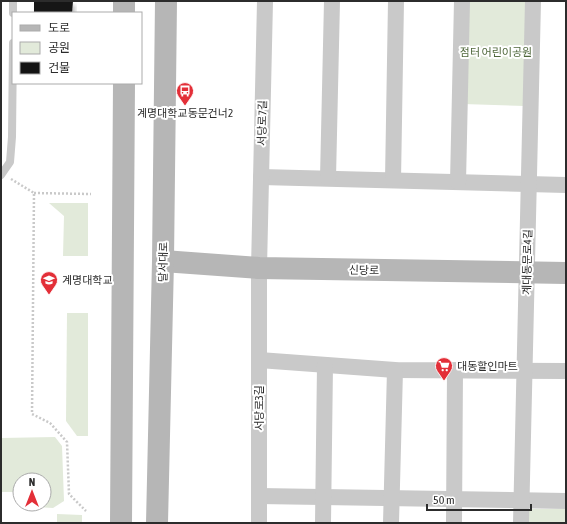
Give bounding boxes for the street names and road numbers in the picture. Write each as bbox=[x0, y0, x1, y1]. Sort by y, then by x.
street label: 서당로7길 bbox=[256, 100, 268, 146]
street label: 계대동문로4길 bbox=[520, 229, 534, 295]
street label: 달서대로 bbox=[157, 242, 169, 282]
street label: 신당로 bbox=[349, 264, 379, 276]
street label: 서당로3길 bbox=[253, 385, 265, 431]

